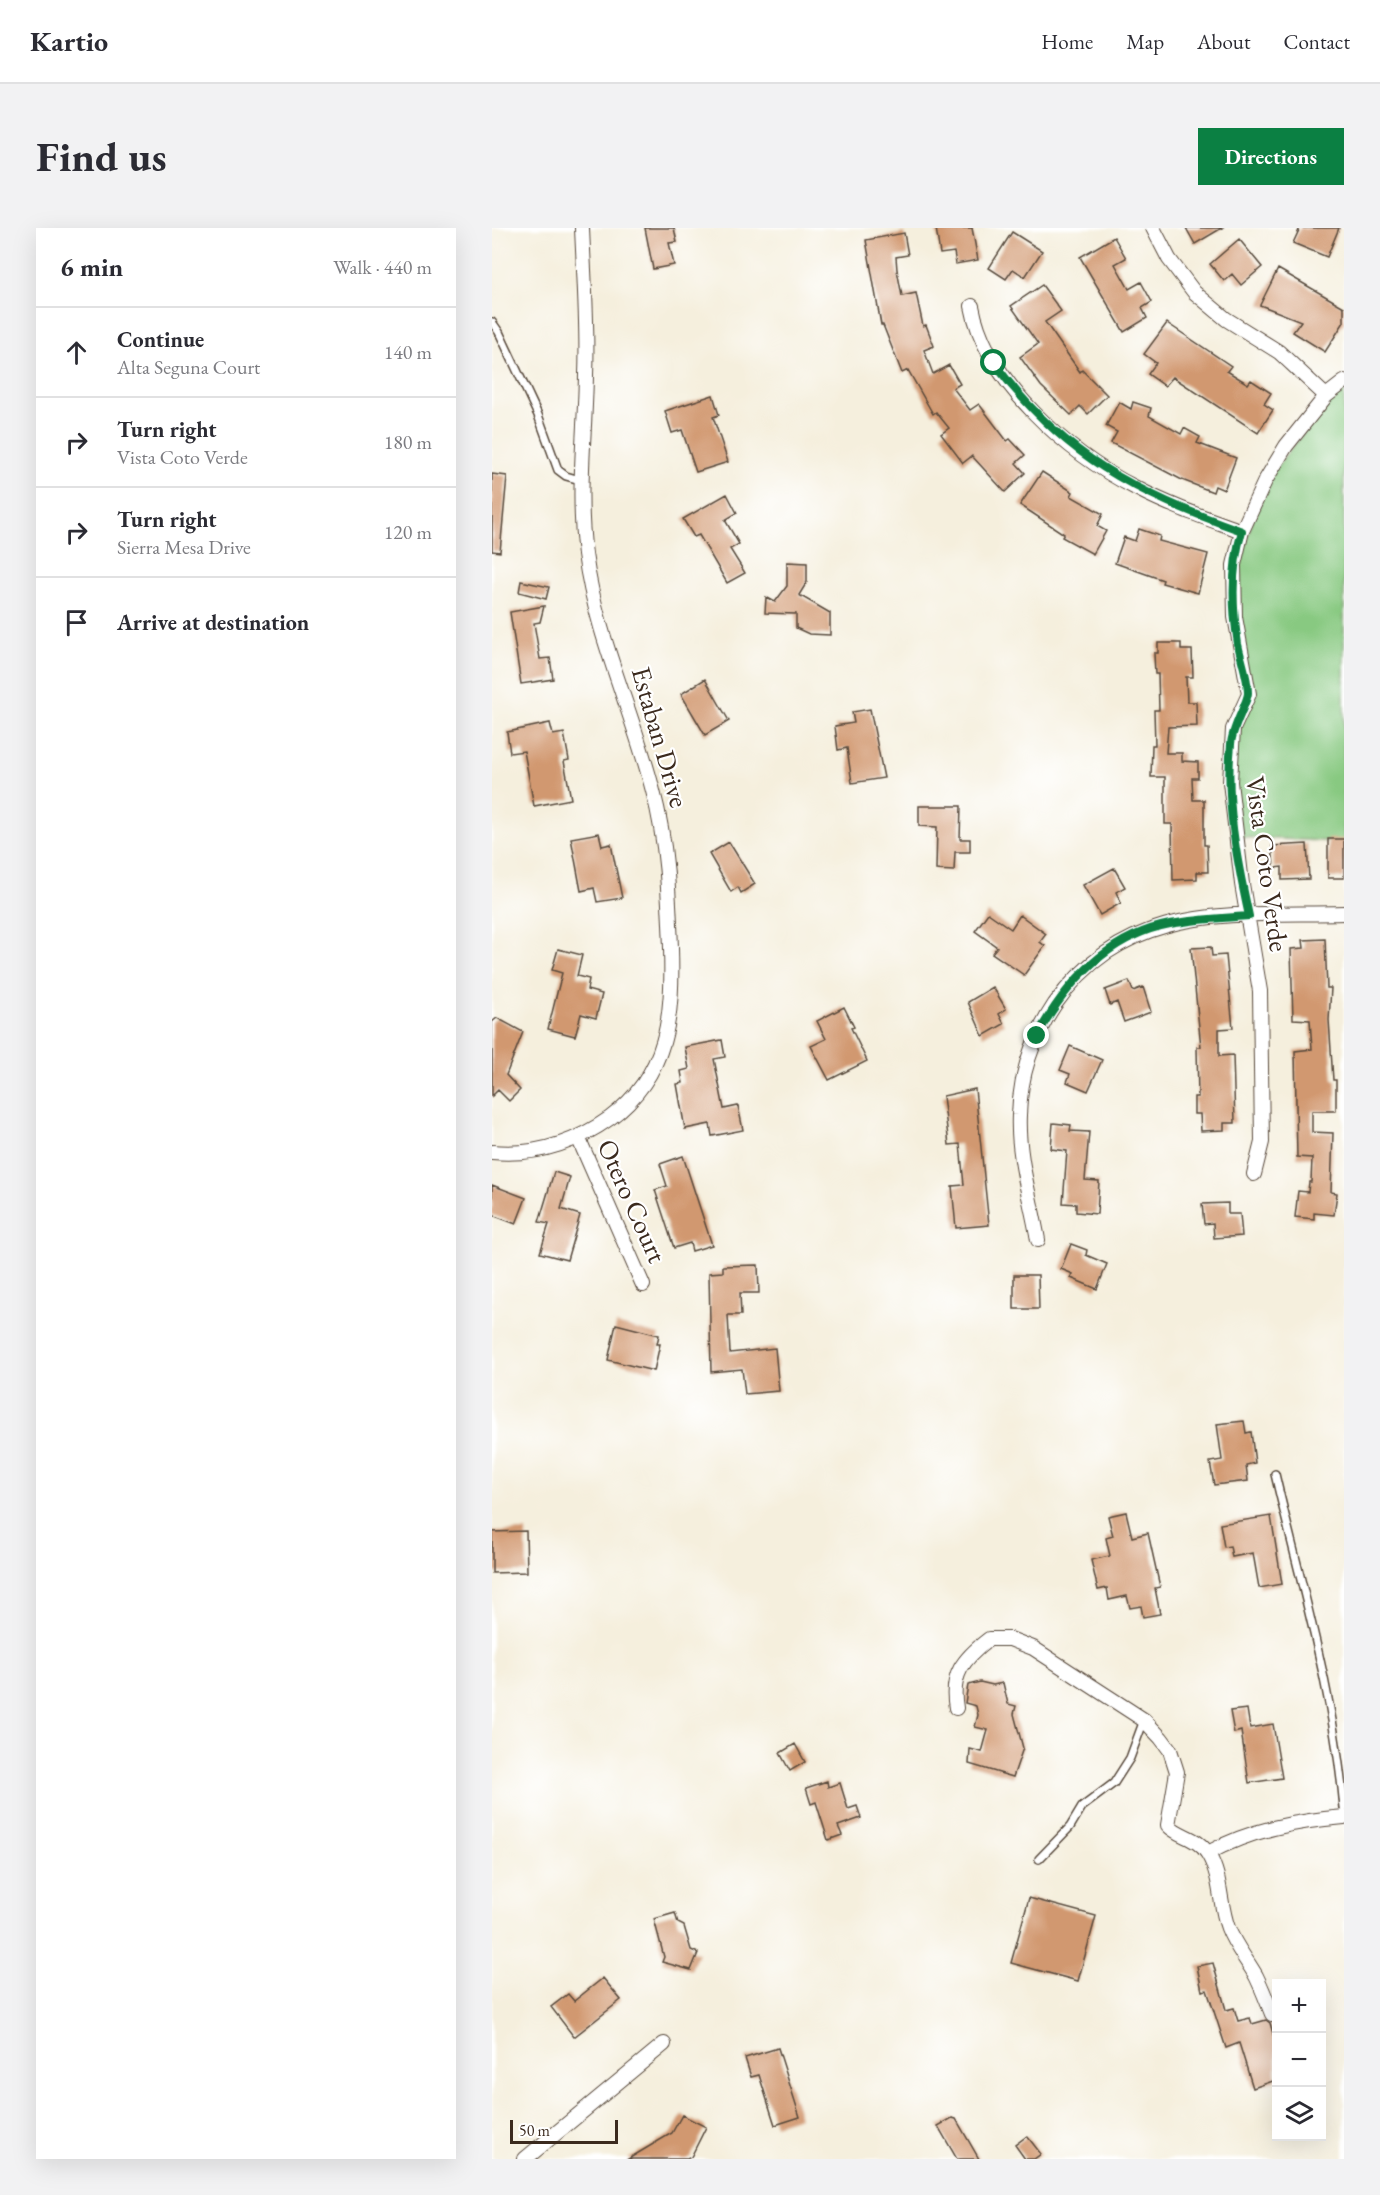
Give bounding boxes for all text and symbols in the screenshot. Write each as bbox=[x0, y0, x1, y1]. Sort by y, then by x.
text: Kartio bbox=[30, 23, 108, 59]
text: Home bbox=[1041, 28, 1093, 55]
text: Map bbox=[1126, 28, 1164, 55]
text: About bbox=[1197, 28, 1250, 55]
text: Contact bbox=[1283, 28, 1350, 55]
button: Directions bbox=[1198, 128, 1344, 185]
text: Find us bbox=[36, 129, 167, 184]
text: 6 min bbox=[60, 250, 123, 284]
text: Walk · 440 m bbox=[333, 254, 432, 280]
text: Continue bbox=[117, 325, 204, 354]
icon: ahead bbox=[60, 336, 93, 369]
text: 140 m bbox=[384, 339, 432, 365]
route start bbox=[980, 349, 1006, 375]
text: Alta Seguna Court bbox=[117, 354, 260, 380]
text: Turn right bbox=[117, 415, 216, 444]
icon: right bbox=[60, 426, 93, 459]
text: 180 m bbox=[384, 429, 432, 455]
text: Vista Coto Verde bbox=[117, 444, 248, 470]
text: Turn right bbox=[117, 505, 216, 534]
icon: right bbox=[60, 516, 93, 549]
text: 120 m bbox=[384, 519, 432, 545]
text: Sierra Mesa Drive bbox=[117, 534, 251, 560]
icon: arrive bbox=[60, 606, 93, 639]
text: Arrive at destination bbox=[117, 608, 309, 637]
street label: Estaban Drive bbox=[624, 663, 697, 811]
street label: Vista Coto Verde bbox=[1238, 774, 1297, 954]
route end bbox=[1023, 1022, 1049, 1048]
street label: Otero Court bbox=[590, 1134, 675, 1269]
map controls bbox=[1272, 1979, 1326, 2141]
button: + bbox=[1272, 1979, 1326, 2033]
button: − bbox=[1272, 2033, 1326, 2087]
button: layers bbox=[1272, 2087, 1326, 2141]
scale bar bbox=[510, 2117, 618, 2144]
text: 50 m bbox=[519, 2120, 550, 2141]

